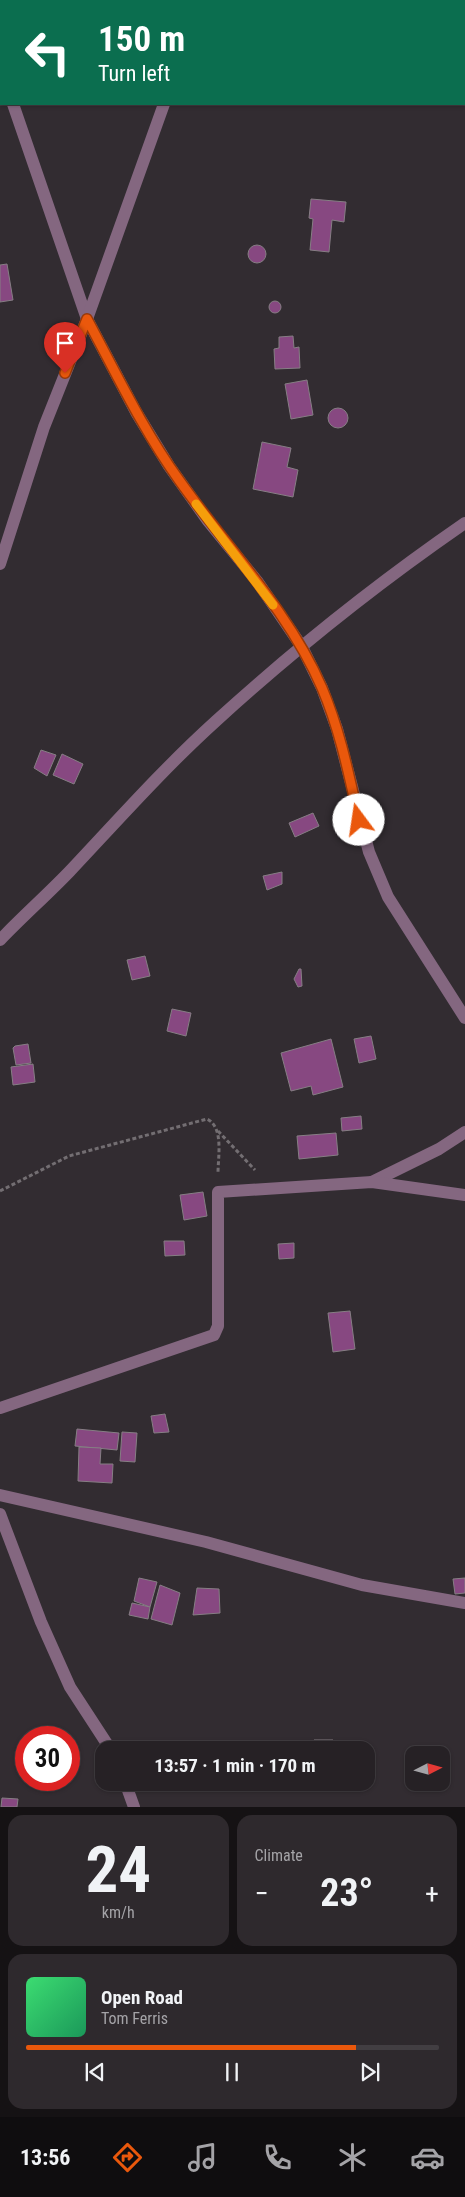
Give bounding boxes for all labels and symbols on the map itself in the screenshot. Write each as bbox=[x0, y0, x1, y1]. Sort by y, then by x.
pin bbox=[44, 322, 86, 373]
position arrow bbox=[332, 793, 384, 845]
speed limit sign: 30 bbox=[15, 1726, 80, 1791]
north arrow bbox=[405, 1746, 450, 1791]

